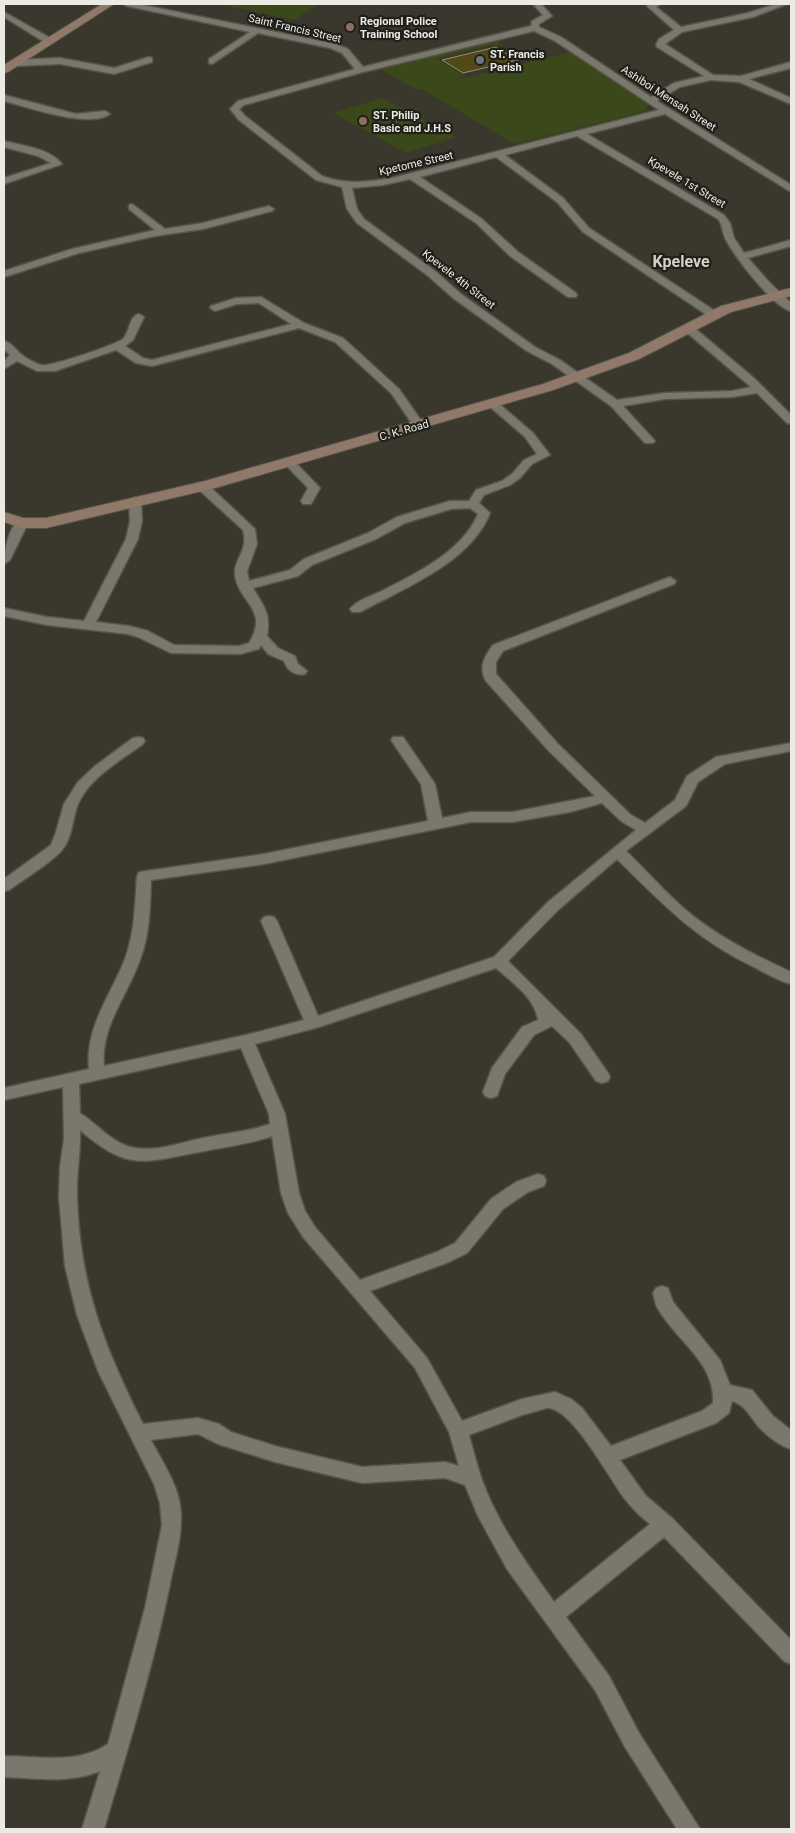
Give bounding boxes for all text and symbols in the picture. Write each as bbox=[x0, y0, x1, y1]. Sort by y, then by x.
street label: Saint Francis Street bbox=[247, 11, 343, 46]
place label: Regional Police Training School bbox=[360, 15, 437, 41]
marker: Regional Police Training School bbox=[344, 21, 356, 33]
place label: ST. Francis Parish bbox=[490, 48, 545, 74]
marker: ST. Francis Parish bbox=[474, 54, 486, 66]
street label: Ashiboi Mensah Street bbox=[619, 63, 719, 134]
place label: ST. Philip Basic and J.H.S bbox=[373, 109, 451, 135]
marker: ST. Philip Basic and J.H.S bbox=[357, 115, 369, 127]
street label: Kpetome Street bbox=[378, 149, 455, 178]
street label: Kpevele 1st Street bbox=[646, 154, 728, 211]
street label: Kpevele 4th Street bbox=[420, 247, 498, 312]
district label: Kpeleve bbox=[652, 252, 710, 271]
street label: C. K. Road bbox=[378, 417, 430, 444]

